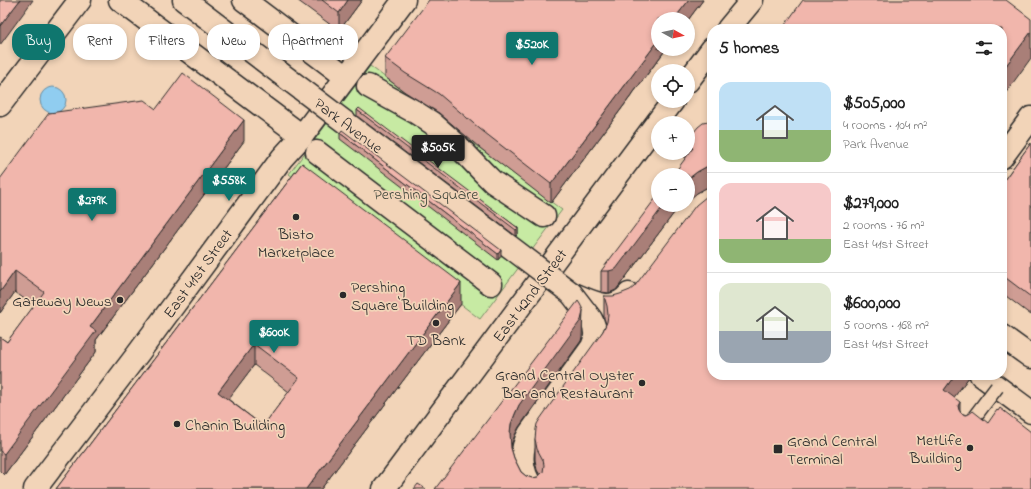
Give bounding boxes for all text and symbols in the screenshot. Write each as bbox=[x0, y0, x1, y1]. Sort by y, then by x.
north arrow bbox=[651, 12, 695, 56]
map controls bbox=[651, 12, 695, 212]
chip: Buy bbox=[12, 24, 65, 60]
chip: Rent bbox=[73, 24, 127, 60]
chip: Filters bbox=[135, 24, 199, 60]
chip: New bbox=[207, 24, 260, 60]
chip: Apartment bbox=[268, 24, 358, 60]
pin: $520K bbox=[504, 32, 560, 66]
text: $520K bbox=[515, 35, 549, 54]
text: 5 homes bbox=[719, 36, 779, 61]
icon: filters bbox=[973, 37, 995, 59]
button: locate bbox=[651, 64, 695, 108]
text: $505,000 bbox=[843, 91, 905, 116]
street label: Park Avenue bbox=[308, 93, 388, 161]
icon: home bbox=[751, 98, 799, 146]
button: + bbox=[651, 116, 695, 160]
text: 4 rooms · 104 m² bbox=[843, 116, 927, 135]
pin: $505K bbox=[410, 135, 466, 169]
text: Park Avenue bbox=[843, 135, 909, 154]
text: $505K bbox=[421, 138, 455, 157]
pin: $558K bbox=[201, 168, 257, 202]
button: − bbox=[651, 168, 695, 212]
text: $558K bbox=[212, 171, 246, 190]
park label: Pershing Square bbox=[374, 183, 479, 207]
pin: $279K bbox=[64, 188, 120, 222]
text: $279K bbox=[77, 191, 107, 210]
text: $279,000 bbox=[843, 191, 899, 216]
icon: home bbox=[751, 199, 799, 247]
marker: Bisto Marketplace bbox=[291, 212, 301, 222]
text: 2 rooms · 76 m² bbox=[843, 216, 925, 235]
place label: Bisto Marketplace bbox=[258, 223, 335, 265]
street label: East 41st Street bbox=[158, 224, 240, 324]
text: East 41st Street bbox=[843, 235, 929, 254]
street label: East 42nd Street bbox=[487, 244, 574, 348]
place label: Pershing Square Building bbox=[351, 276, 454, 318]
place label: Gateway News bbox=[12, 290, 112, 314]
marker: Pershing Square Building bbox=[338, 290, 348, 300]
text: $600,000 bbox=[843, 291, 900, 316]
marker: Gateway News bbox=[115, 295, 125, 305]
icon: home bbox=[751, 299, 799, 347]
text: 5 rooms · 168 m² bbox=[843, 316, 929, 335]
marker: TD Bank bbox=[431, 318, 441, 328]
pin: $600K bbox=[246, 320, 302, 354]
text: $600K bbox=[258, 323, 290, 342]
place label: TD Bank bbox=[406, 329, 467, 353]
text: East 41st Street bbox=[843, 335, 929, 354]
place label: Grand Central Oyster Bar and Restaurant bbox=[495, 364, 635, 406]
marker: Grand Central Oyster Bar and Restaurant bbox=[637, 378, 647, 388]
place label: Chanin Building bbox=[185, 414, 285, 438]
marker: Chanin Building bbox=[172, 419, 182, 429]
place label: MetLife Building bbox=[909, 429, 963, 471]
place label: Grand Central Terminal bbox=[787, 430, 877, 472]
marker: Grand Central Terminal bbox=[772, 443, 784, 455]
marker: MetLife Building bbox=[965, 443, 975, 453]

